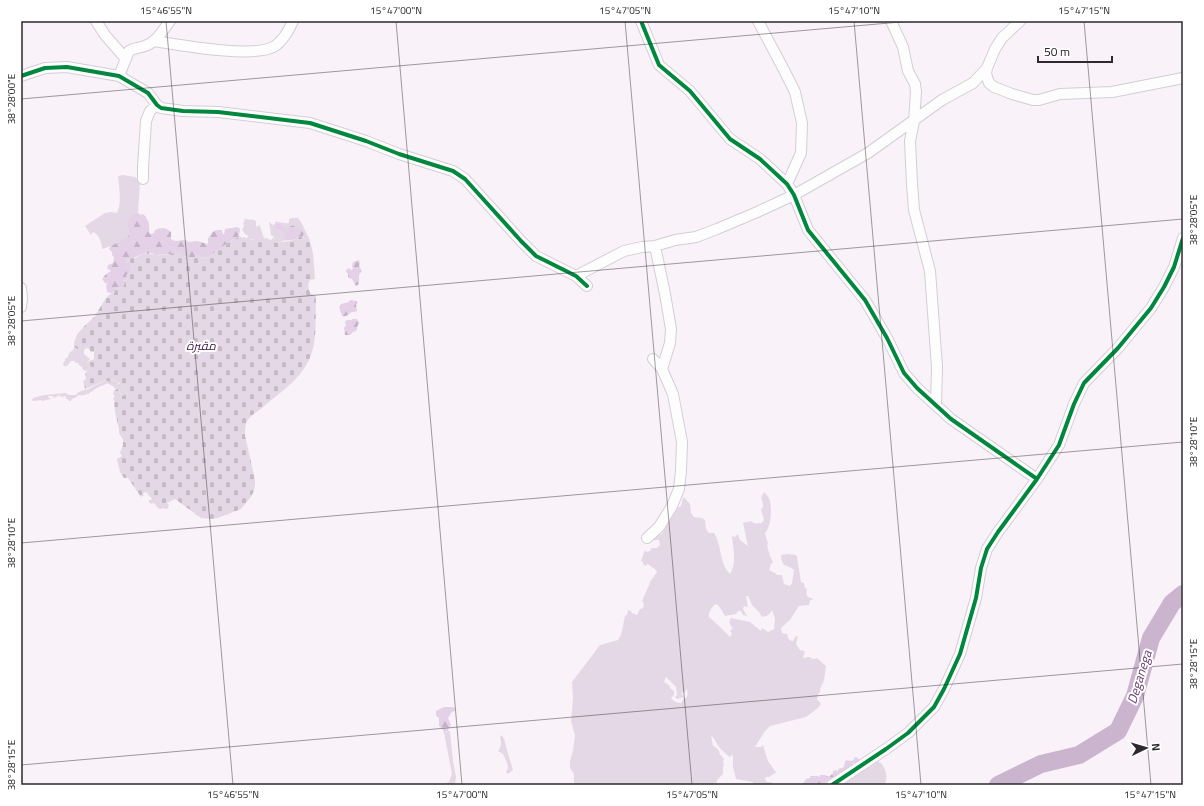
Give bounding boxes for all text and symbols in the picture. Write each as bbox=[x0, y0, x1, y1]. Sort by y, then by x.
text: 15°46'55"N bbox=[140, 1, 192, 20]
text: 15°47'00"N bbox=[370, 1, 422, 20]
text: 15°47'05"N bbox=[599, 1, 651, 20]
text: 15°47'10"N bbox=[828, 1, 880, 20]
text: 15°47'15"N bbox=[1058, 1, 1110, 20]
scale bar bbox=[1038, 38, 1112, 64]
text: 50 m bbox=[1044, 40, 1070, 63]
text: 38°28'00"E bbox=[2, 73, 21, 124]
text: 38°28'05"E bbox=[1184, 194, 1203, 245]
text: 38°28'05"E bbox=[2, 295, 21, 346]
park label: مقبرة bbox=[186, 334, 216, 357]
text: 38°28'10"E bbox=[1184, 416, 1203, 467]
text: 38°28'10"E bbox=[2, 517, 21, 568]
text: 38°28'15"E bbox=[1184, 638, 1203, 689]
water label: Deganega bbox=[1119, 647, 1159, 707]
north arrow bbox=[1126, 728, 1166, 768]
text: 38°28'15"E bbox=[2, 739, 21, 790]
text: N bbox=[1146, 743, 1166, 752]
text: 15°46'55"N bbox=[207, 785, 259, 804]
text: 15°47'00"N bbox=[436, 785, 488, 804]
text: 15°47'05"N bbox=[666, 785, 718, 804]
text: 15°47'10"N bbox=[895, 785, 947, 804]
text: 15°47'15"N bbox=[1124, 785, 1176, 804]

